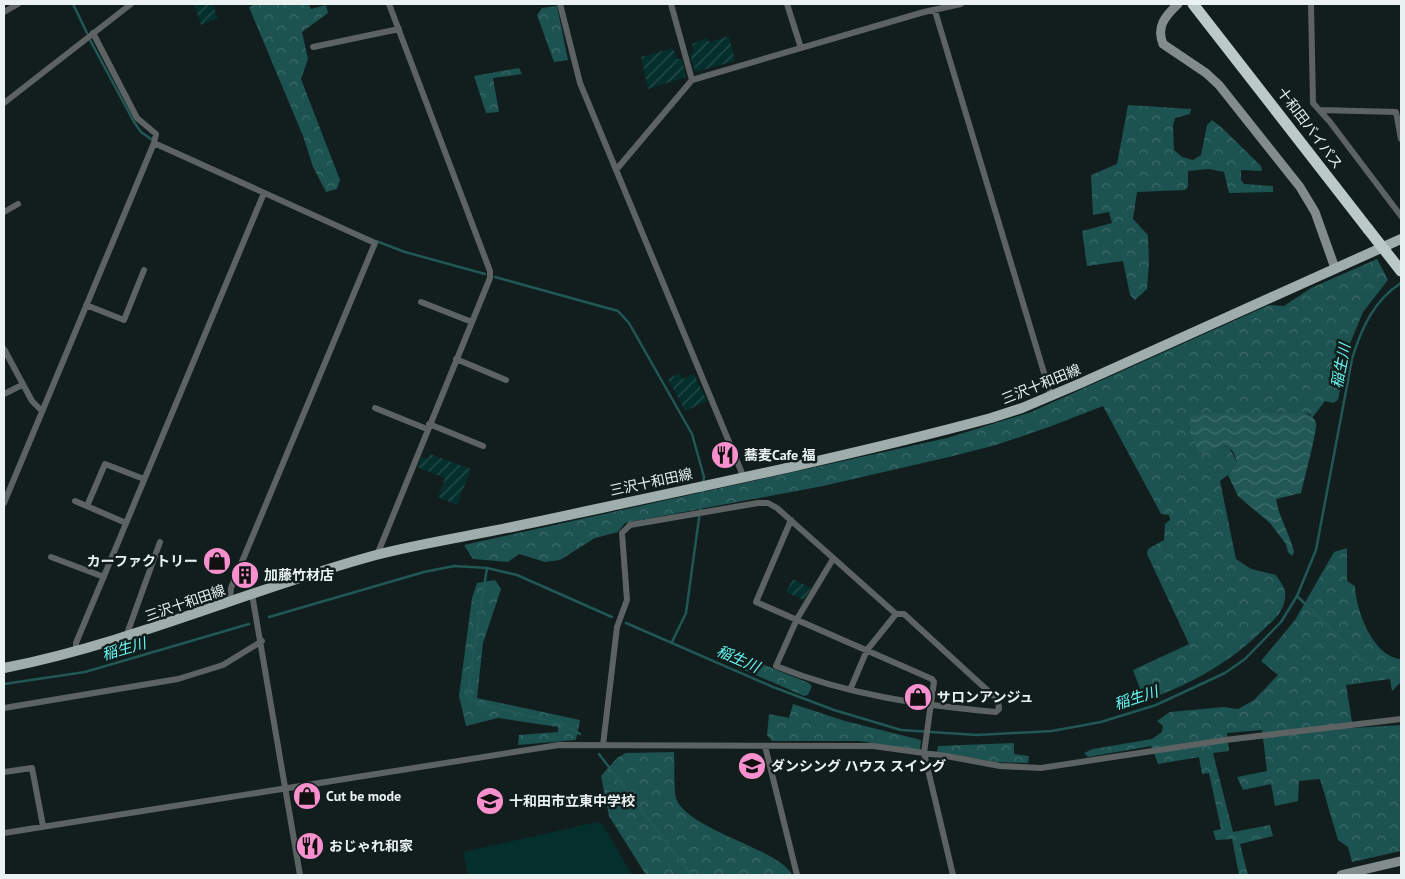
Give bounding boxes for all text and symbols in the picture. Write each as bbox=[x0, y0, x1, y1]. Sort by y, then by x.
street label: 十和田バイパス bbox=[1273, 84, 1347, 172]
water label: 稲生川 bbox=[1327, 340, 1355, 390]
street label: 三沢十和田線 bbox=[999, 360, 1083, 408]
restaurant icon: 蕎麦Cafe 福 bbox=[710, 440, 740, 470]
place label: 蕎麦Cafe 福 bbox=[744, 446, 816, 464]
street label: 三沢十和田線 bbox=[608, 464, 694, 500]
shop icon: カーファクトリー bbox=[202, 546, 232, 576]
place label: カーファクトリー bbox=[87, 552, 198, 570]
building icon: 加藤竹材店 bbox=[230, 560, 260, 590]
place label: 加藤竹材店 bbox=[264, 566, 334, 584]
street label: 三沢十和田線 bbox=[142, 581, 228, 625]
water label: 稲生川 bbox=[100, 633, 150, 664]
water label: 稲生川 bbox=[714, 641, 764, 677]
water label: 稲生川 bbox=[1112, 681, 1162, 714]
shop icon: サロンアンジュ bbox=[903, 682, 933, 712]
place label: サロンアンジュ bbox=[937, 688, 1033, 706]
school or university icon: ダンシング ハウス スイング bbox=[737, 751, 767, 781]
place label: ダンシング ハウス スイング bbox=[771, 757, 946, 775]
shop icon: Cut be mode bbox=[292, 781, 322, 811]
school or university icon: 十和田市立東中学校 bbox=[475, 786, 505, 816]
place label: Cut be mode bbox=[326, 787, 401, 805]
place label: 十和田市立東中学校 bbox=[509, 792, 635, 810]
restaurant icon: おじゃれ和家 bbox=[295, 831, 325, 861]
place label: おじゃれ和家 bbox=[329, 837, 413, 855]

